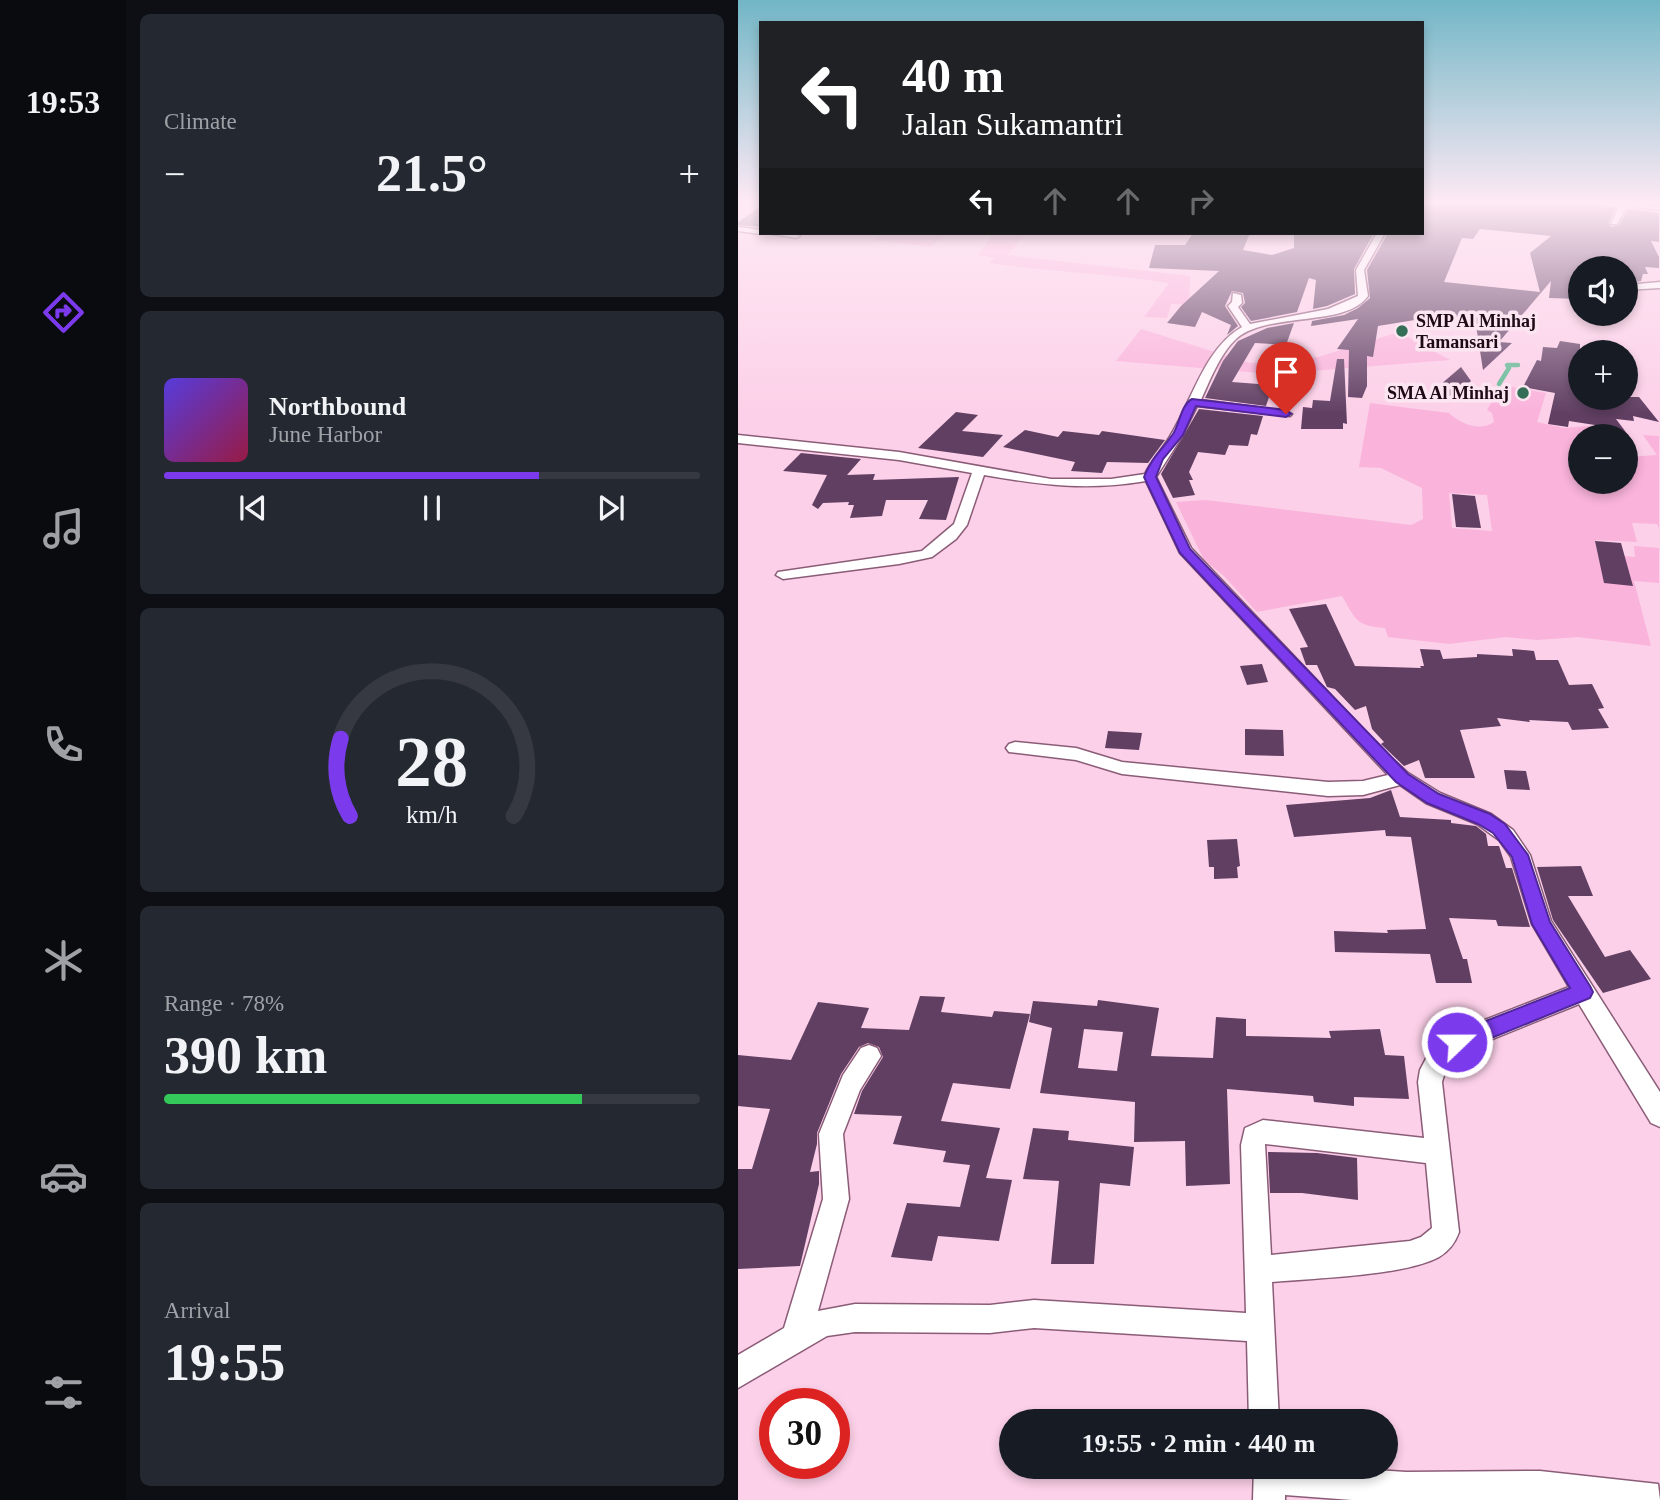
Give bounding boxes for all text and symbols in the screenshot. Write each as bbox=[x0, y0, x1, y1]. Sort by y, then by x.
text: 40 m bbox=[902, 48, 1004, 103]
icon: left bbox=[787, 49, 878, 140]
text: 19:53 bbox=[26, 84, 100, 120]
text: Jalan Sukamantri bbox=[902, 106, 1123, 142]
text: Climate bbox=[164, 109, 237, 134]
text: 21.5° bbox=[376, 145, 488, 202]
text: − bbox=[164, 153, 185, 195]
text: + bbox=[679, 153, 700, 195]
icon: left bbox=[963, 182, 1001, 220]
icon: ahead bbox=[1036, 182, 1074, 220]
icon: ahead bbox=[1109, 182, 1147, 220]
icon: right bbox=[1182, 182, 1220, 220]
map controls bbox=[1568, 256, 1638, 494]
button: sound bbox=[1568, 256, 1638, 326]
icon: directions bbox=[39, 288, 88, 337]
place label: SMP Al Minhaj Tamansari bbox=[1416, 311, 1536, 352]
marker: SMP Al Minhaj Tamansari bbox=[1394, 323, 1410, 339]
button: + bbox=[1568, 340, 1638, 410]
pin bbox=[1256, 342, 1316, 414]
icon: arrive bbox=[1267, 353, 1305, 391]
place label: SMA Al Minhaj bbox=[1387, 383, 1509, 403]
marker: SMA Al Minhaj bbox=[1515, 385, 1531, 401]
text: Northbound bbox=[269, 392, 406, 421]
text: June Harbor bbox=[269, 422, 382, 447]
button: − bbox=[1568, 424, 1638, 494]
icon: previous bbox=[234, 489, 272, 527]
icon: pause bbox=[413, 489, 451, 527]
icon: next bbox=[592, 489, 630, 527]
icon: music bbox=[39, 504, 88, 553]
icon: phone bbox=[39, 720, 88, 769]
text: 28 bbox=[396, 721, 468, 802]
text: km/h bbox=[406, 801, 458, 828]
icon: climate bbox=[39, 936, 88, 985]
text: Range · 78% bbox=[164, 991, 284, 1016]
position arrow bbox=[1420, 1005, 1494, 1079]
text: 390 km bbox=[164, 1027, 327, 1084]
icon: car bbox=[39, 1152, 88, 1201]
text: Arrival bbox=[164, 1298, 230, 1323]
text: 19:55 bbox=[164, 1334, 285, 1391]
icon: filters bbox=[39, 1368, 88, 1417]
speed limit sign: 30 bbox=[759, 1388, 850, 1479]
text: 19:55 · 2 min · 440 m bbox=[1082, 1429, 1316, 1458]

